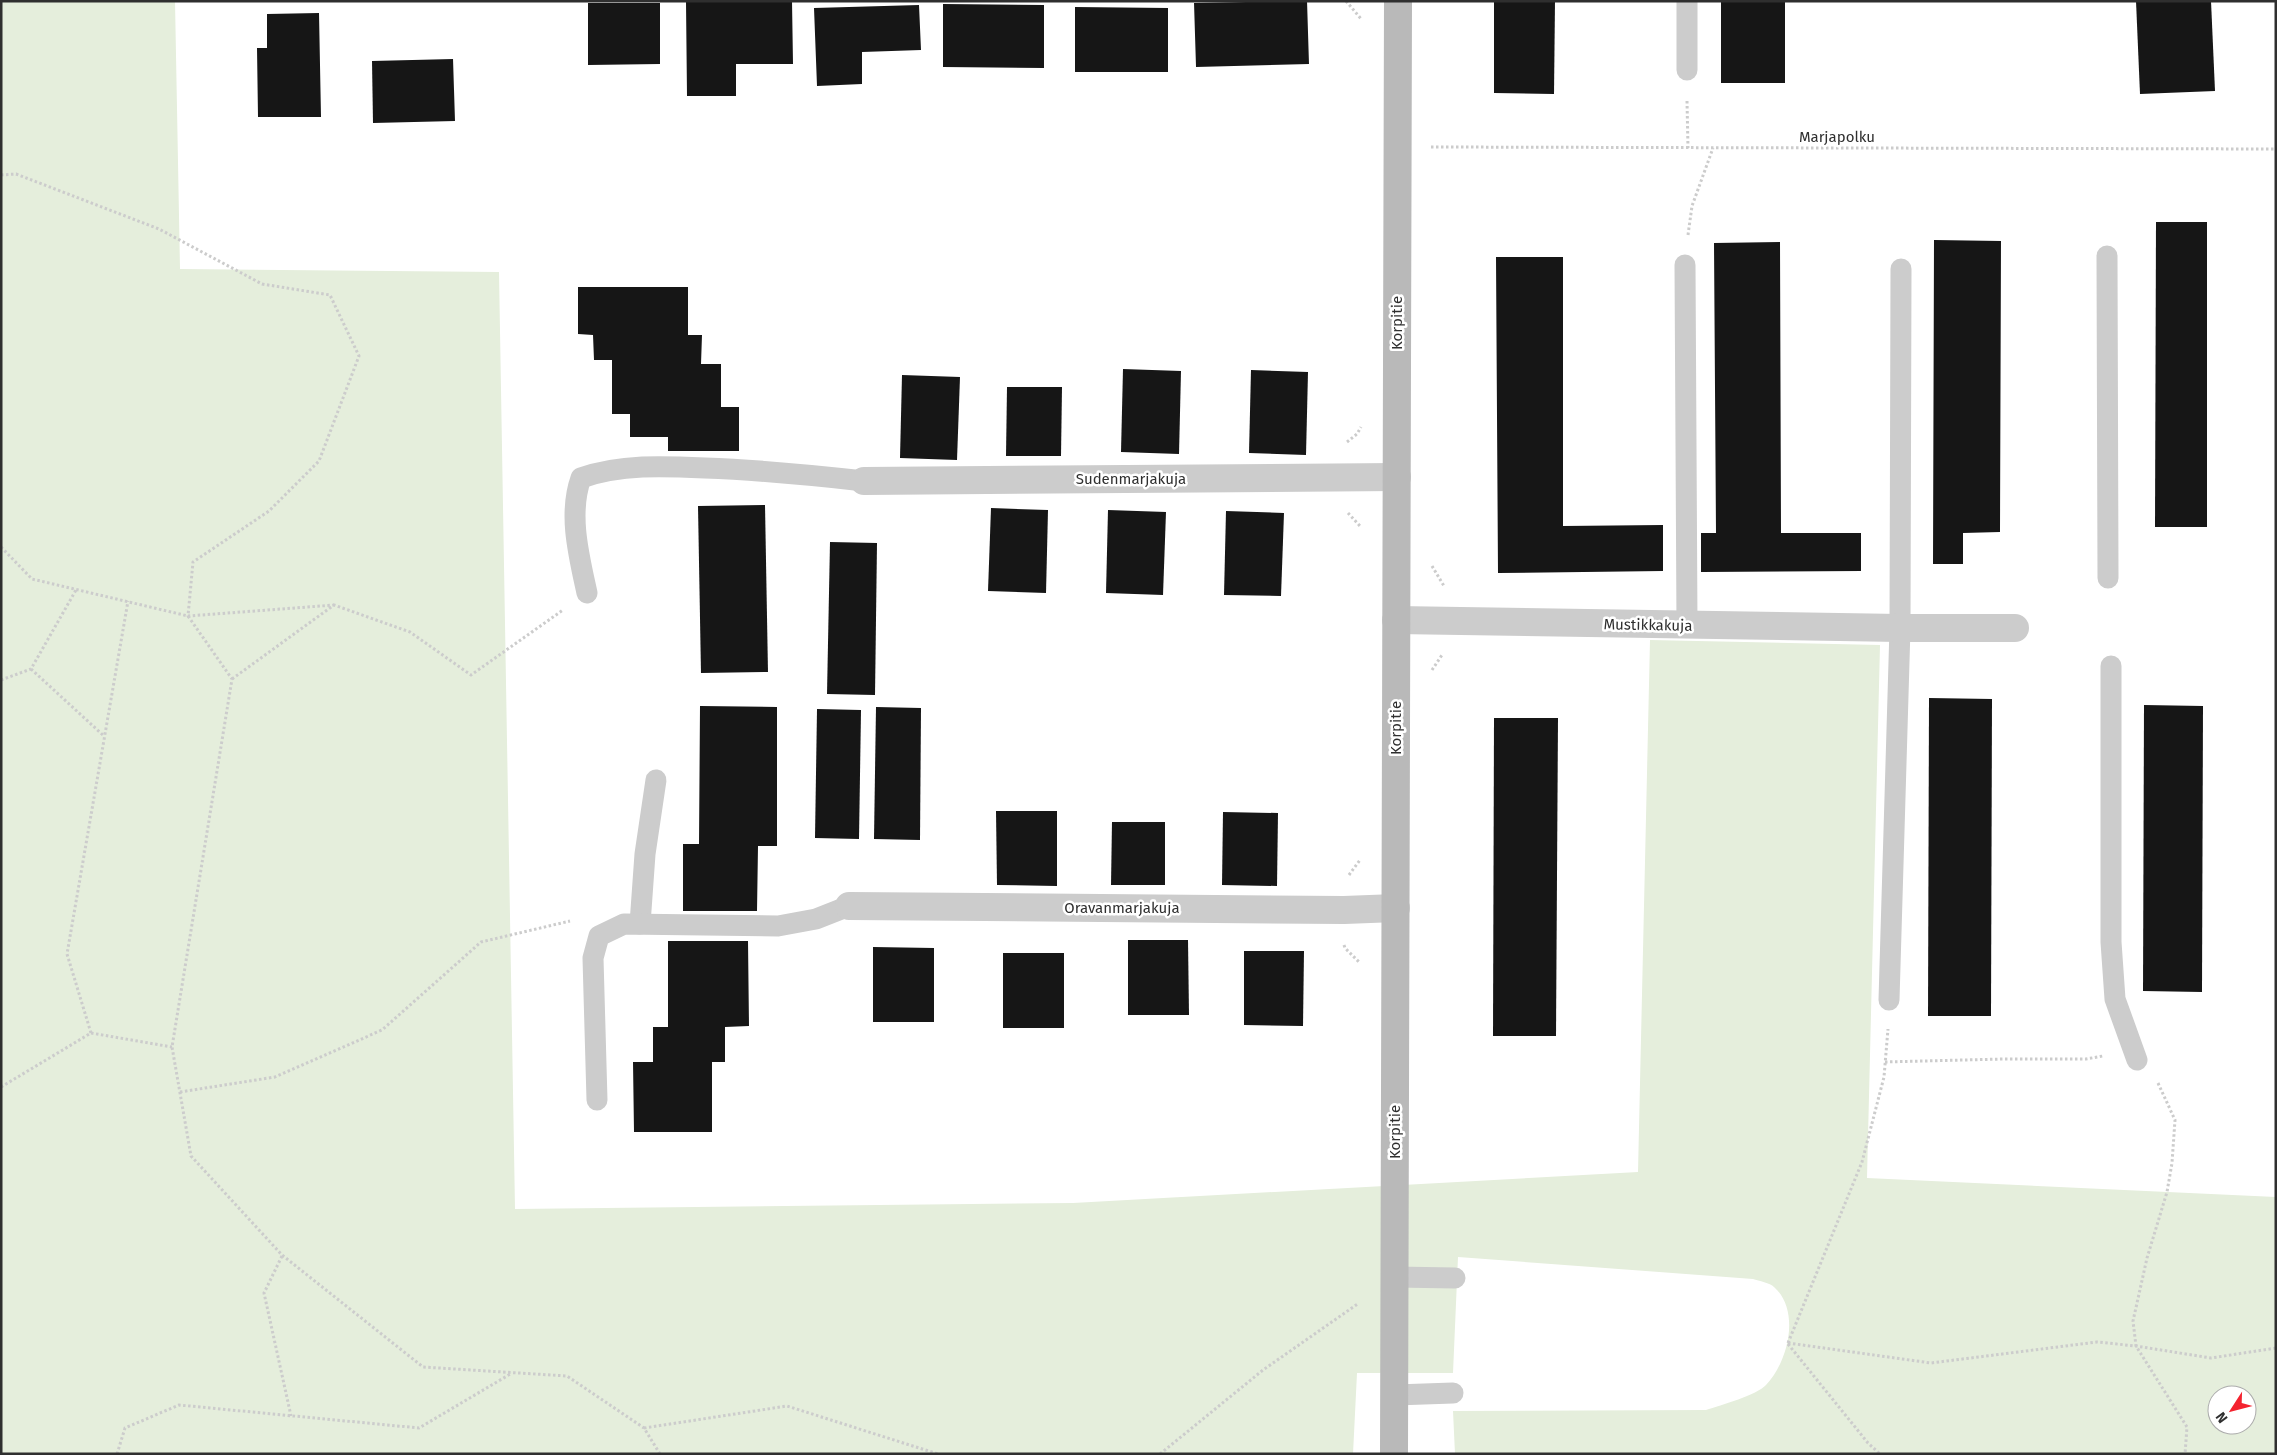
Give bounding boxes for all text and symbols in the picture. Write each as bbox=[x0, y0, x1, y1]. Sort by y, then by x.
street label: Marjapolku bbox=[1799, 128, 1875, 146]
street label: Korpitie bbox=[1388, 296, 1406, 350]
street label: Sudenmarjakuja bbox=[1076, 470, 1186, 488]
street label: Mustikkakuja bbox=[1603, 615, 1693, 635]
street label: Korpitie bbox=[1387, 701, 1405, 755]
street label: Oravanmarjakuja bbox=[1064, 899, 1180, 917]
street label: Korpitie bbox=[1386, 1105, 1404, 1159]
north arrow bbox=[2207, 1385, 2257, 1435]
text: N bbox=[2212, 1409, 2231, 1426]

